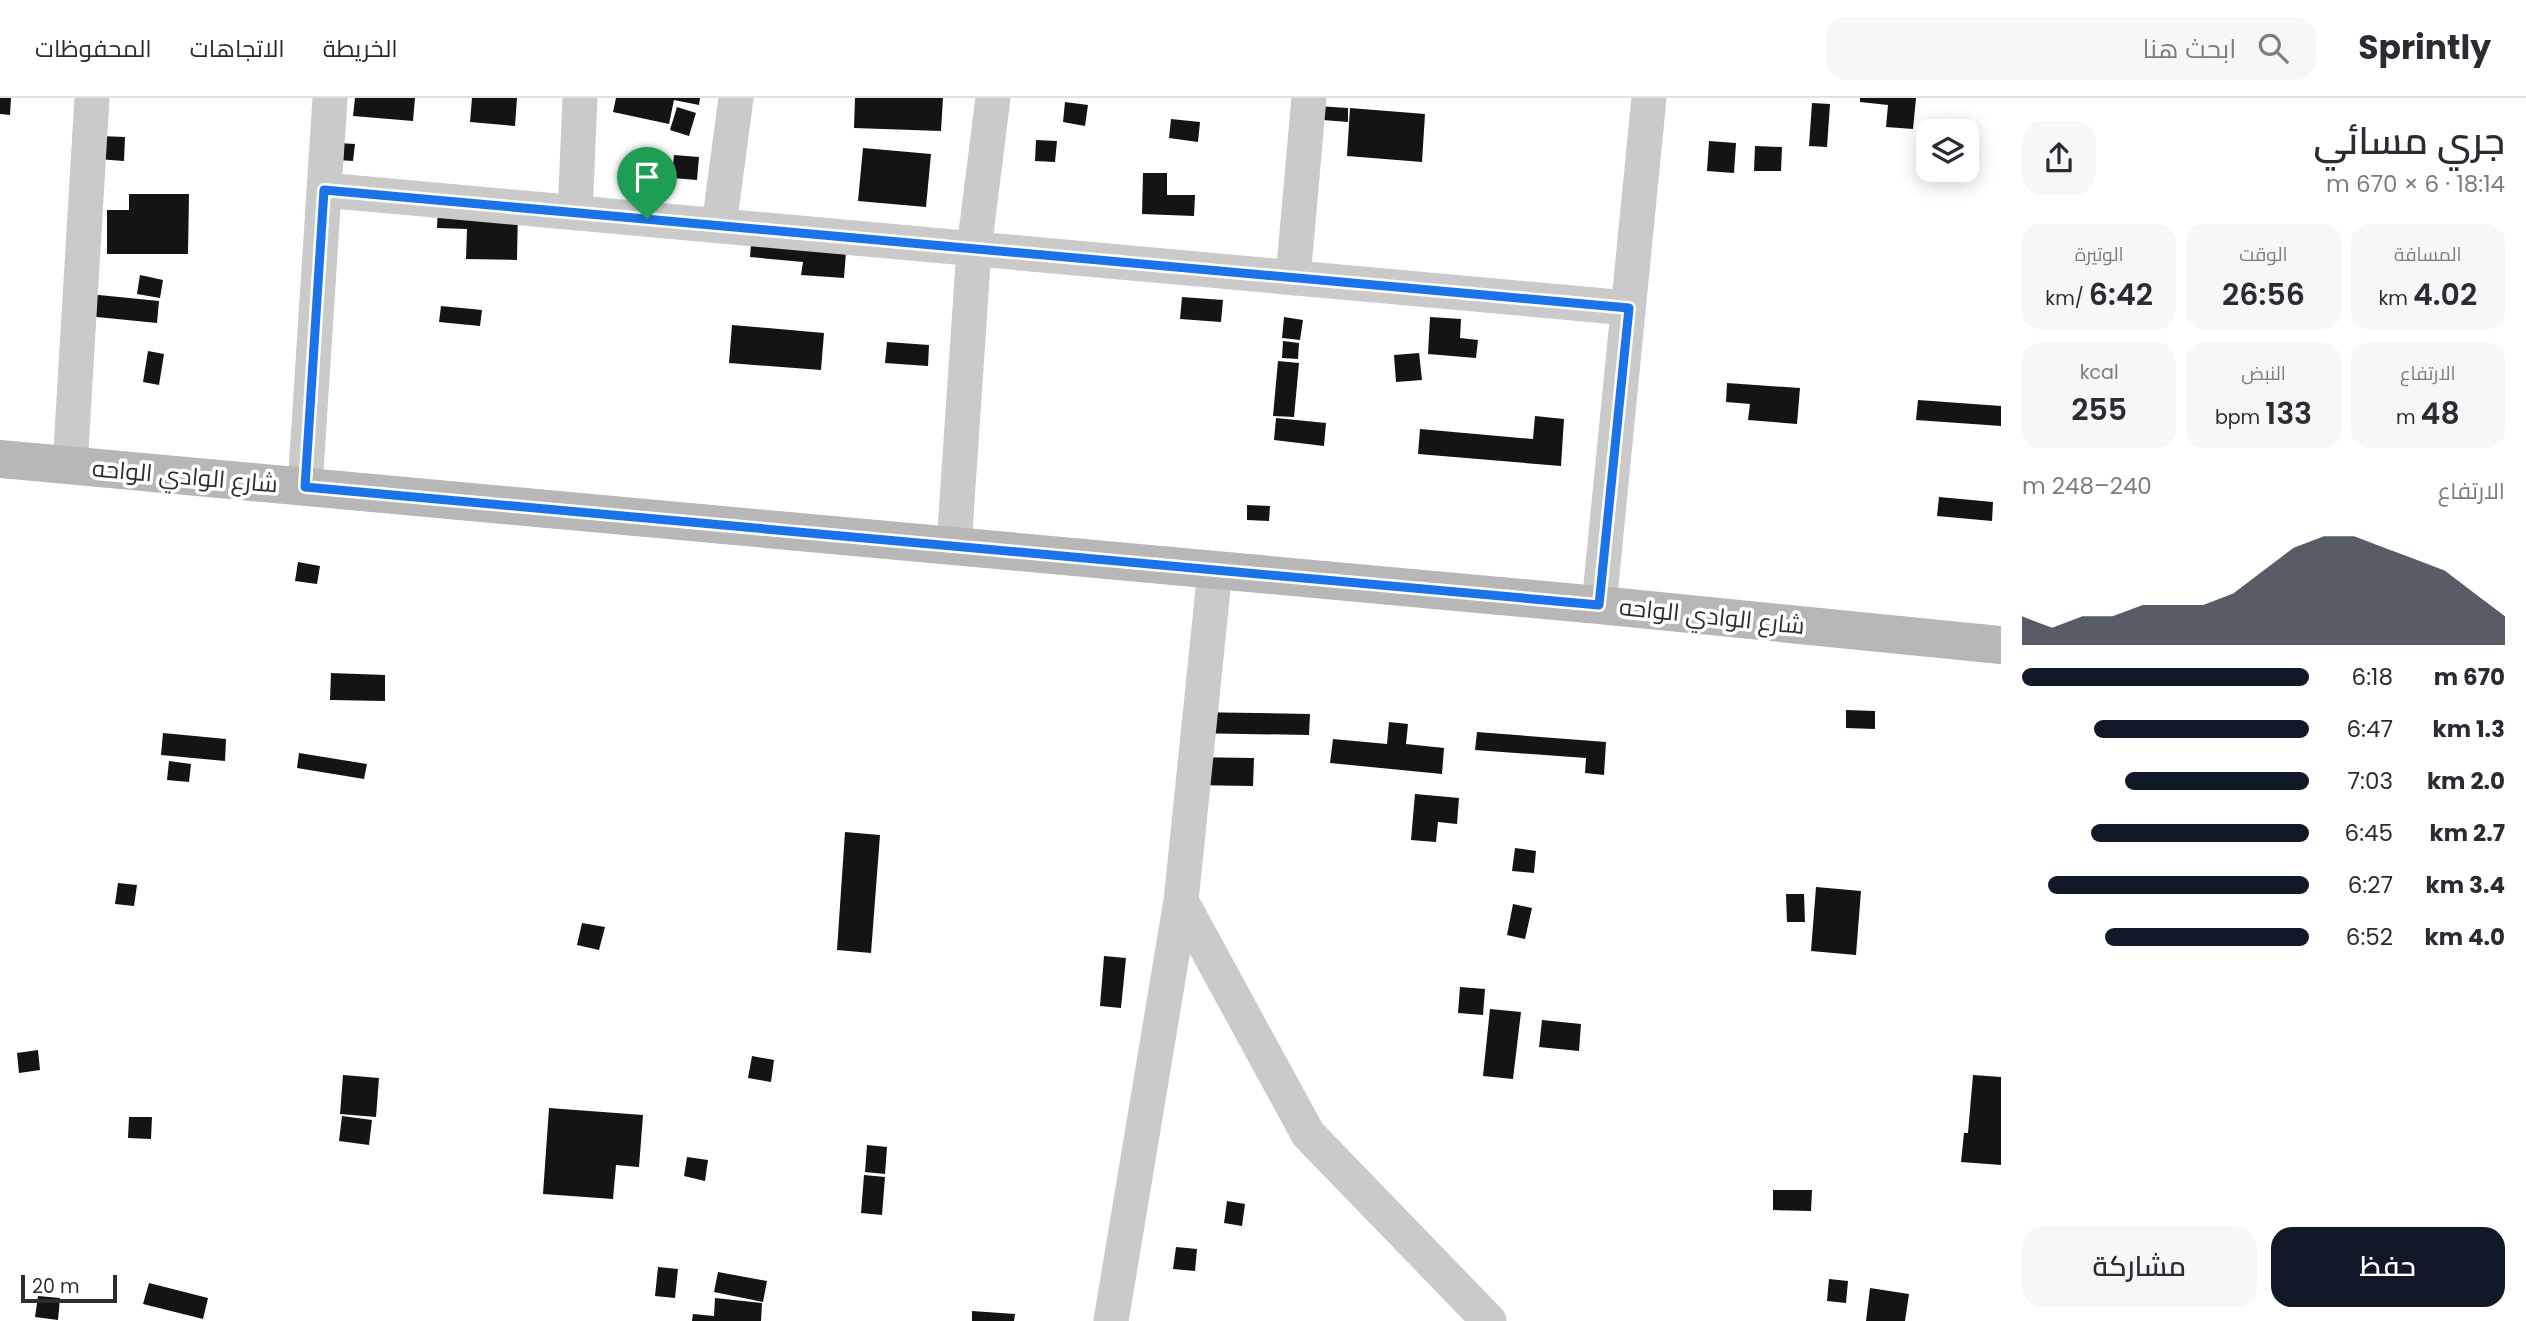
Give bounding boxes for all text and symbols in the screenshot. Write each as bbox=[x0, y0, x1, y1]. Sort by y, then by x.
search box bbox=[1826, 17, 2316, 80]
text: Sprintly bbox=[2358, 24, 2491, 71]
icon: search bbox=[2254, 29, 2292, 67]
text: ابحث هنا bbox=[2142, 31, 2236, 67]
text: المحفوظات bbox=[35, 32, 152, 65]
text: الاتجاهات bbox=[190, 32, 285, 65]
text: الخريطة bbox=[323, 32, 398, 65]
text: جري مسائي bbox=[2313, 114, 2505, 167]
map controls bbox=[1916, 119, 1979, 182]
button: layers bbox=[1916, 119, 1979, 182]
button: share bbox=[2022, 121, 2096, 195]
pin bbox=[617, 147, 677, 219]
icon: arrive bbox=[628, 158, 666, 196]
text: 18:14 · 6 × 670 m bbox=[2326, 168, 2505, 200]
text: الوتيرة bbox=[2075, 241, 2124, 268]
text: الوقت bbox=[2239, 241, 2288, 268]
text: المسافة bbox=[2394, 241, 2462, 268]
text: 6:42 bbox=[2089, 273, 2153, 316]
text: 26:56 bbox=[2222, 273, 2305, 316]
text: 4.02 bbox=[2413, 273, 2477, 316]
text: /km bbox=[2045, 285, 2089, 312]
text: km bbox=[2379, 285, 2413, 312]
text: kcal bbox=[2080, 359, 2119, 386]
text: النبض bbox=[2241, 360, 2286, 387]
text: الارتفاع bbox=[2400, 360, 2456, 387]
text: 255 bbox=[2071, 388, 2127, 431]
text: 133 bbox=[2265, 392, 2312, 435]
text: 48 bbox=[2421, 392, 2460, 435]
text: bpm bbox=[2215, 404, 2265, 431]
text: m bbox=[2396, 404, 2421, 431]
street label: شارع الوادي الواحه bbox=[91, 451, 279, 503]
text: 240–248 m bbox=[2022, 470, 2152, 502]
text: الارتفاع bbox=[2438, 475, 2505, 507]
street label: شارع الوادي الواحه bbox=[1617, 590, 1806, 644]
text: 6:18 bbox=[2352, 661, 2393, 693]
text: 670 m bbox=[2434, 661, 2505, 693]
text: 6:47 bbox=[2346, 713, 2393, 745]
text: 1.3 km bbox=[2432, 713, 2505, 745]
text: 7:03 bbox=[2348, 765, 2393, 797]
text: 2.0 km bbox=[2427, 765, 2505, 797]
text: 6:45 bbox=[2345, 817, 2393, 849]
text: 2.7 km bbox=[2430, 817, 2505, 849]
text: 6:27 bbox=[2348, 869, 2393, 901]
text: 3.4 km bbox=[2426, 869, 2505, 901]
text: 6:52 bbox=[2346, 921, 2393, 953]
text: 4.0 km bbox=[2424, 921, 2505, 953]
button: مشاركة bbox=[2022, 1227, 2257, 1307]
button: حفظ bbox=[2271, 1227, 2505, 1307]
scale bar bbox=[21, 1272, 117, 1304]
text: 20 m bbox=[32, 1273, 80, 1300]

